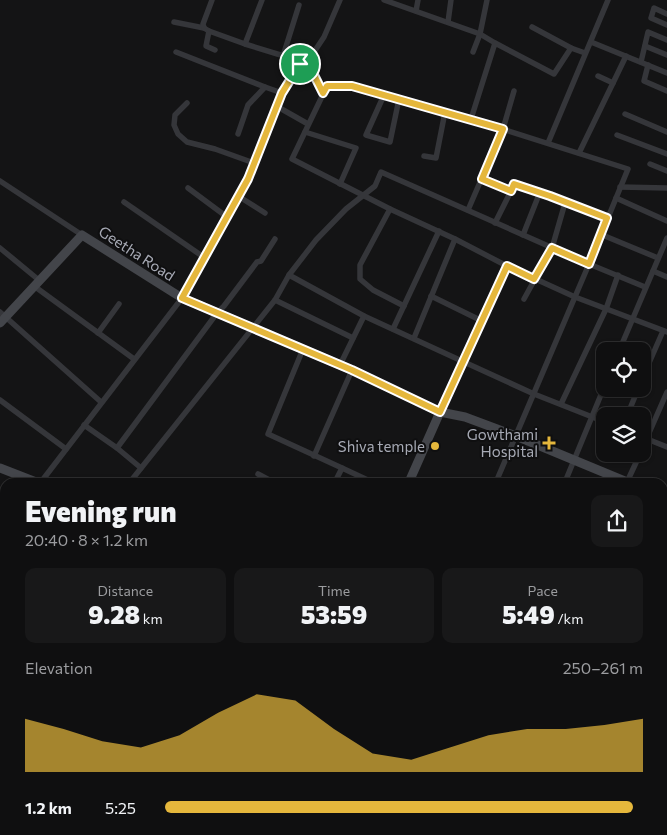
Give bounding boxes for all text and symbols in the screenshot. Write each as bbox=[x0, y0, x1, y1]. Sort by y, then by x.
pin bbox=[279, 43, 321, 85]
icon: arrive bbox=[286, 50, 314, 78]
street label: Geetha Road bbox=[96, 222, 178, 284]
map controls bbox=[596, 342, 651, 462]
button: locate bbox=[596, 342, 651, 397]
button: layers bbox=[596, 407, 651, 462]
place label: Gowthami Hospital bbox=[467, 425, 538, 460]
marker: Gowthami Hospital bbox=[542, 436, 556, 450]
place label: Shiva temple bbox=[338, 437, 425, 455]
marker: Shiva temple bbox=[429, 440, 441, 452]
text: Evening run bbox=[25, 494, 177, 528]
button: share bbox=[591, 495, 643, 547]
text: 20:40 · 8 × 1.2 km bbox=[25, 530, 148, 549]
text: Distance bbox=[98, 582, 153, 599]
text: Time bbox=[318, 582, 350, 599]
text: Pace bbox=[527, 582, 558, 599]
text: 9.28 bbox=[88, 599, 140, 629]
text: 53:59 bbox=[301, 599, 367, 629]
text: 5:49 bbox=[502, 599, 555, 629]
text: km bbox=[140, 610, 163, 627]
text: /km bbox=[555, 610, 583, 627]
text: Elevation bbox=[25, 658, 93, 677]
text: 250–261 m bbox=[563, 658, 643, 677]
text: 1.2 km bbox=[25, 798, 72, 817]
text: 5:25 bbox=[105, 798, 136, 817]

